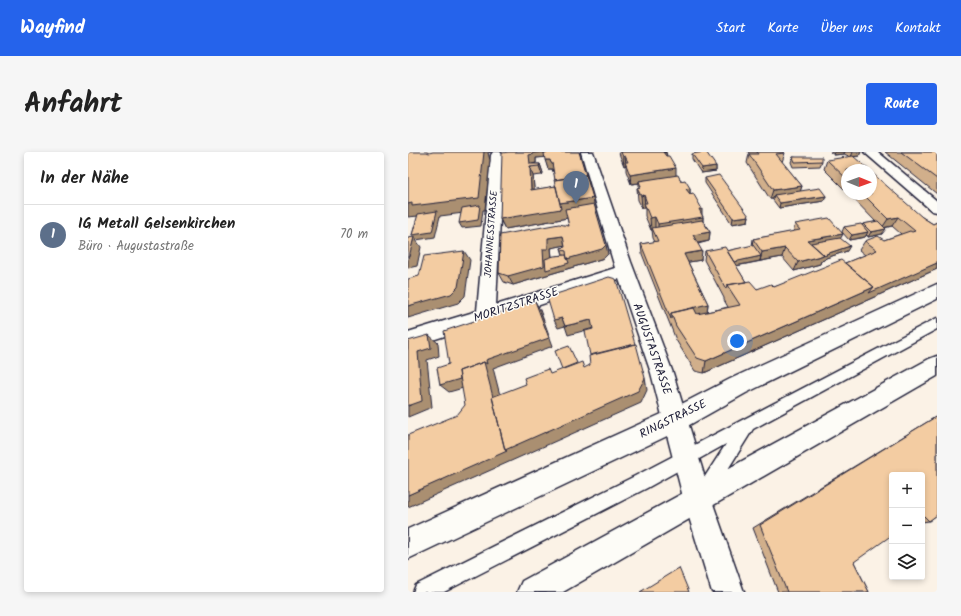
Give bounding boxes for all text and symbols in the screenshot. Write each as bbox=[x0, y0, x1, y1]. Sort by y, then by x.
text: Wayfind bbox=[20, 13, 85, 43]
text: Start bbox=[716, 17, 745, 39]
text: Karte bbox=[767, 17, 799, 39]
text: Über uns bbox=[821, 17, 873, 39]
text: Kontakt bbox=[895, 17, 941, 39]
text: Anfahrt bbox=[24, 82, 122, 127]
button: Route bbox=[866, 83, 937, 125]
north arrow bbox=[841, 164, 877, 200]
text: In der Nähe bbox=[40, 165, 129, 192]
pin: 1 bbox=[563, 171, 589, 204]
street label: JOHANNESSTRASSE bbox=[480, 189, 502, 278]
text: IG Metall Gelsenkirchen bbox=[78, 212, 235, 236]
text: 1 bbox=[51, 224, 55, 245]
text: 70 m bbox=[340, 224, 368, 245]
text: Büro · Augustastraße bbox=[78, 236, 194, 257]
street label: MORITZSTRASSE bbox=[471, 282, 562, 328]
street label: AUGUSTASTRASSE bbox=[627, 301, 677, 398]
your location bbox=[727, 331, 747, 351]
street label: RINGSTRASSE bbox=[636, 394, 711, 444]
map controls bbox=[889, 472, 925, 580]
button: + bbox=[889, 472, 925, 508]
button: − bbox=[889, 508, 925, 544]
button: layers bbox=[889, 544, 925, 580]

